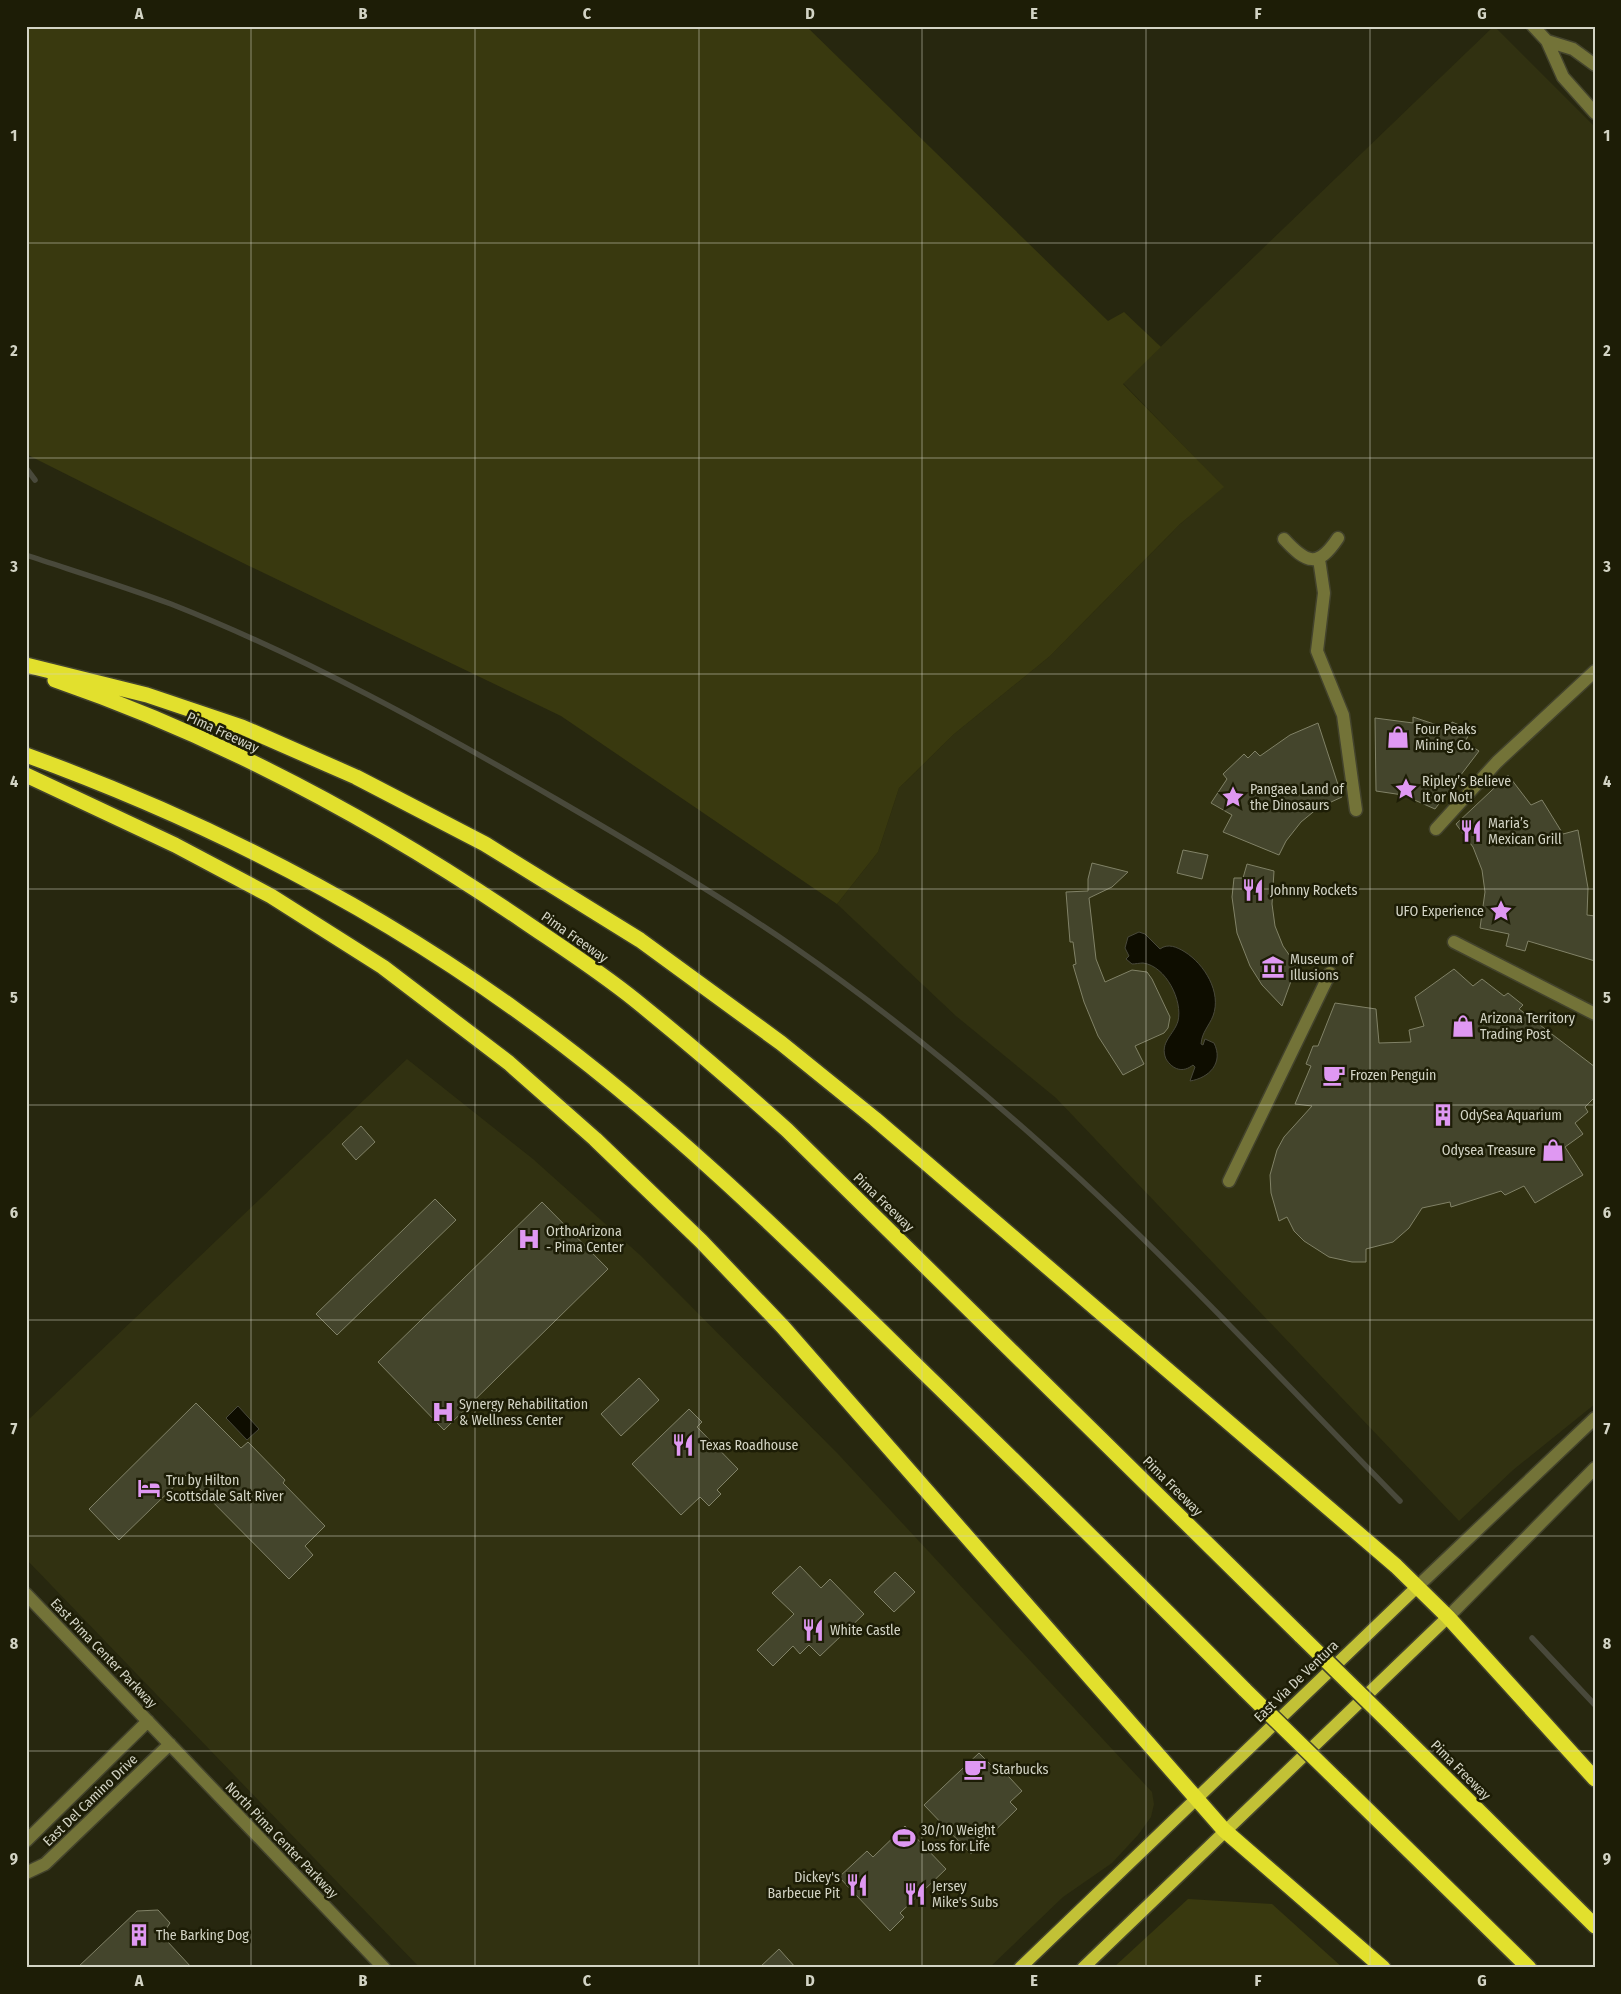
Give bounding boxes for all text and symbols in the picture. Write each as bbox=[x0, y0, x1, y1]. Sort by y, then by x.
text: A bbox=[134, 4, 144, 23]
text: B bbox=[359, 4, 368, 23]
text: C bbox=[583, 4, 592, 23]
text: D bbox=[805, 4, 815, 23]
text: E bbox=[1030, 4, 1038, 23]
text: F bbox=[1254, 4, 1262, 23]
text: G bbox=[1477, 4, 1487, 23]
text: 1 bbox=[11, 126, 17, 145]
text: 1 bbox=[1604, 126, 1610, 145]
text: 2 bbox=[9, 341, 18, 360]
text: 2 bbox=[1602, 341, 1611, 360]
text: 3 bbox=[9, 557, 18, 576]
text: 3 bbox=[1602, 557, 1611, 576]
street label: Pima Freeway bbox=[184, 708, 262, 757]
place label: Four Peaks Mining Co. bbox=[1415, 721, 1477, 754]
shop icon: Four Peaks Mining Co. bbox=[1385, 724, 1411, 750]
text: 4 bbox=[10, 772, 18, 791]
text: 4 bbox=[1603, 772, 1611, 791]
place label: Ripley’s Believe It or Not! bbox=[1422, 773, 1511, 806]
place icon: Ripley’s Believe It or Not! bbox=[1393, 776, 1419, 802]
place label: Pangaea Land of the Dinosaurs bbox=[1250, 781, 1345, 814]
place icon: Pangaea Land of the Dinosaurs bbox=[1220, 784, 1246, 810]
place label: Maria’s Mexican Grill bbox=[1488, 815, 1562, 848]
restaurant icon: Maria’s Mexican Grill bbox=[1458, 818, 1484, 844]
restaurant icon: Johnny Rockets bbox=[1240, 877, 1266, 903]
place label: Johnny Rockets bbox=[1270, 882, 1357, 899]
place icon: UFO Experience bbox=[1488, 898, 1514, 924]
place label: UFO Experience bbox=[1395, 903, 1484, 920]
street label: Pima Freeway bbox=[538, 908, 612, 967]
place label: Museum of Illusions bbox=[1290, 951, 1355, 984]
museum icon: Museum of Illusions bbox=[1260, 954, 1286, 980]
text: 5 bbox=[10, 988, 18, 1007]
text: 5 bbox=[1603, 988, 1611, 1007]
place label: Arizona Territory Trading Post bbox=[1480, 1010, 1576, 1043]
shop icon: Arizona Territory Trading Post bbox=[1450, 1013, 1476, 1039]
cafe icon: Frozen Penguin bbox=[1321, 1062, 1347, 1088]
place label: Frozen Penguin bbox=[1350, 1067, 1436, 1084]
building icon: OdySea Aquarium bbox=[1430, 1102, 1456, 1128]
place label: OdySea Aquarium bbox=[1460, 1107, 1562, 1124]
shop icon: Odysea Treasure bbox=[1540, 1137, 1566, 1163]
place label: Odysea Treasure bbox=[1442, 1142, 1536, 1159]
street label: Pima Freeway bbox=[850, 1169, 918, 1236]
text: 6 bbox=[10, 1203, 18, 1222]
text: 6 bbox=[1603, 1203, 1611, 1222]
place label: OrthoArizona - Pima Center bbox=[546, 1223, 624, 1256]
hospital icon: OrthoArizona - Pima Center bbox=[516, 1226, 542, 1252]
place label: Synergy Rehabilitation & Wellness Center bbox=[459, 1396, 588, 1429]
hospital icon: Synergy Rehabilitation & Wellness Center bbox=[430, 1399, 456, 1425]
text: 7 bbox=[11, 1419, 18, 1438]
text: 7 bbox=[1604, 1419, 1611, 1438]
restaurant icon: Texas Roadhouse bbox=[670, 1432, 696, 1458]
place label: Texas Roadhouse bbox=[700, 1437, 799, 1454]
street label: Pima Freeway bbox=[1139, 1453, 1207, 1520]
place label: Tru by Hilton Scottsdale Salt River bbox=[166, 1472, 284, 1505]
hotel icon: Tru by Hilton Scottsdale Salt River bbox=[136, 1475, 162, 1501]
street label: East Pima Center Parkway bbox=[47, 1595, 161, 1712]
restaurant icon: White Castle bbox=[800, 1617, 826, 1643]
place label: White Castle bbox=[830, 1622, 901, 1639]
text: 8 bbox=[10, 1634, 19, 1653]
text: 8 bbox=[1603, 1634, 1612, 1653]
street label: East Via De Ventura bbox=[1251, 1637, 1342, 1726]
street label: Pima Freeway bbox=[1427, 1737, 1495, 1804]
street label: East Del Camino Drive bbox=[40, 1751, 141, 1850]
cafe icon: Starbucks bbox=[962, 1756, 988, 1782]
place label: Starbucks bbox=[992, 1761, 1048, 1778]
street label: North Pima Center Parkway bbox=[222, 1779, 342, 1903]
place label: 30/10 Weight Loss for Life bbox=[921, 1822, 996, 1855]
sports icon: 30/10 Weight Loss for Life bbox=[891, 1825, 917, 1851]
text: 9 bbox=[10, 1849, 18, 1868]
text: 9 bbox=[1603, 1849, 1611, 1868]
place label: Dickey's Barbecue Pit bbox=[767, 1869, 840, 1902]
restaurant icon: Dickey's Barbecue Pit bbox=[844, 1872, 870, 1898]
place label: Jersey Mike's Subs bbox=[932, 1878, 998, 1911]
restaurant icon: Jersey Mike's Subs bbox=[902, 1881, 928, 1907]
building icon: The Barking Dog bbox=[126, 1922, 152, 1948]
place label: The Barking Dog bbox=[156, 1927, 249, 1944]
text: A bbox=[134, 1971, 144, 1990]
text: B bbox=[359, 1971, 368, 1990]
text: C bbox=[583, 1971, 592, 1990]
text: D bbox=[805, 1971, 815, 1990]
text: E bbox=[1030, 1971, 1038, 1990]
text: F bbox=[1254, 1971, 1262, 1990]
text: G bbox=[1477, 1971, 1487, 1990]

